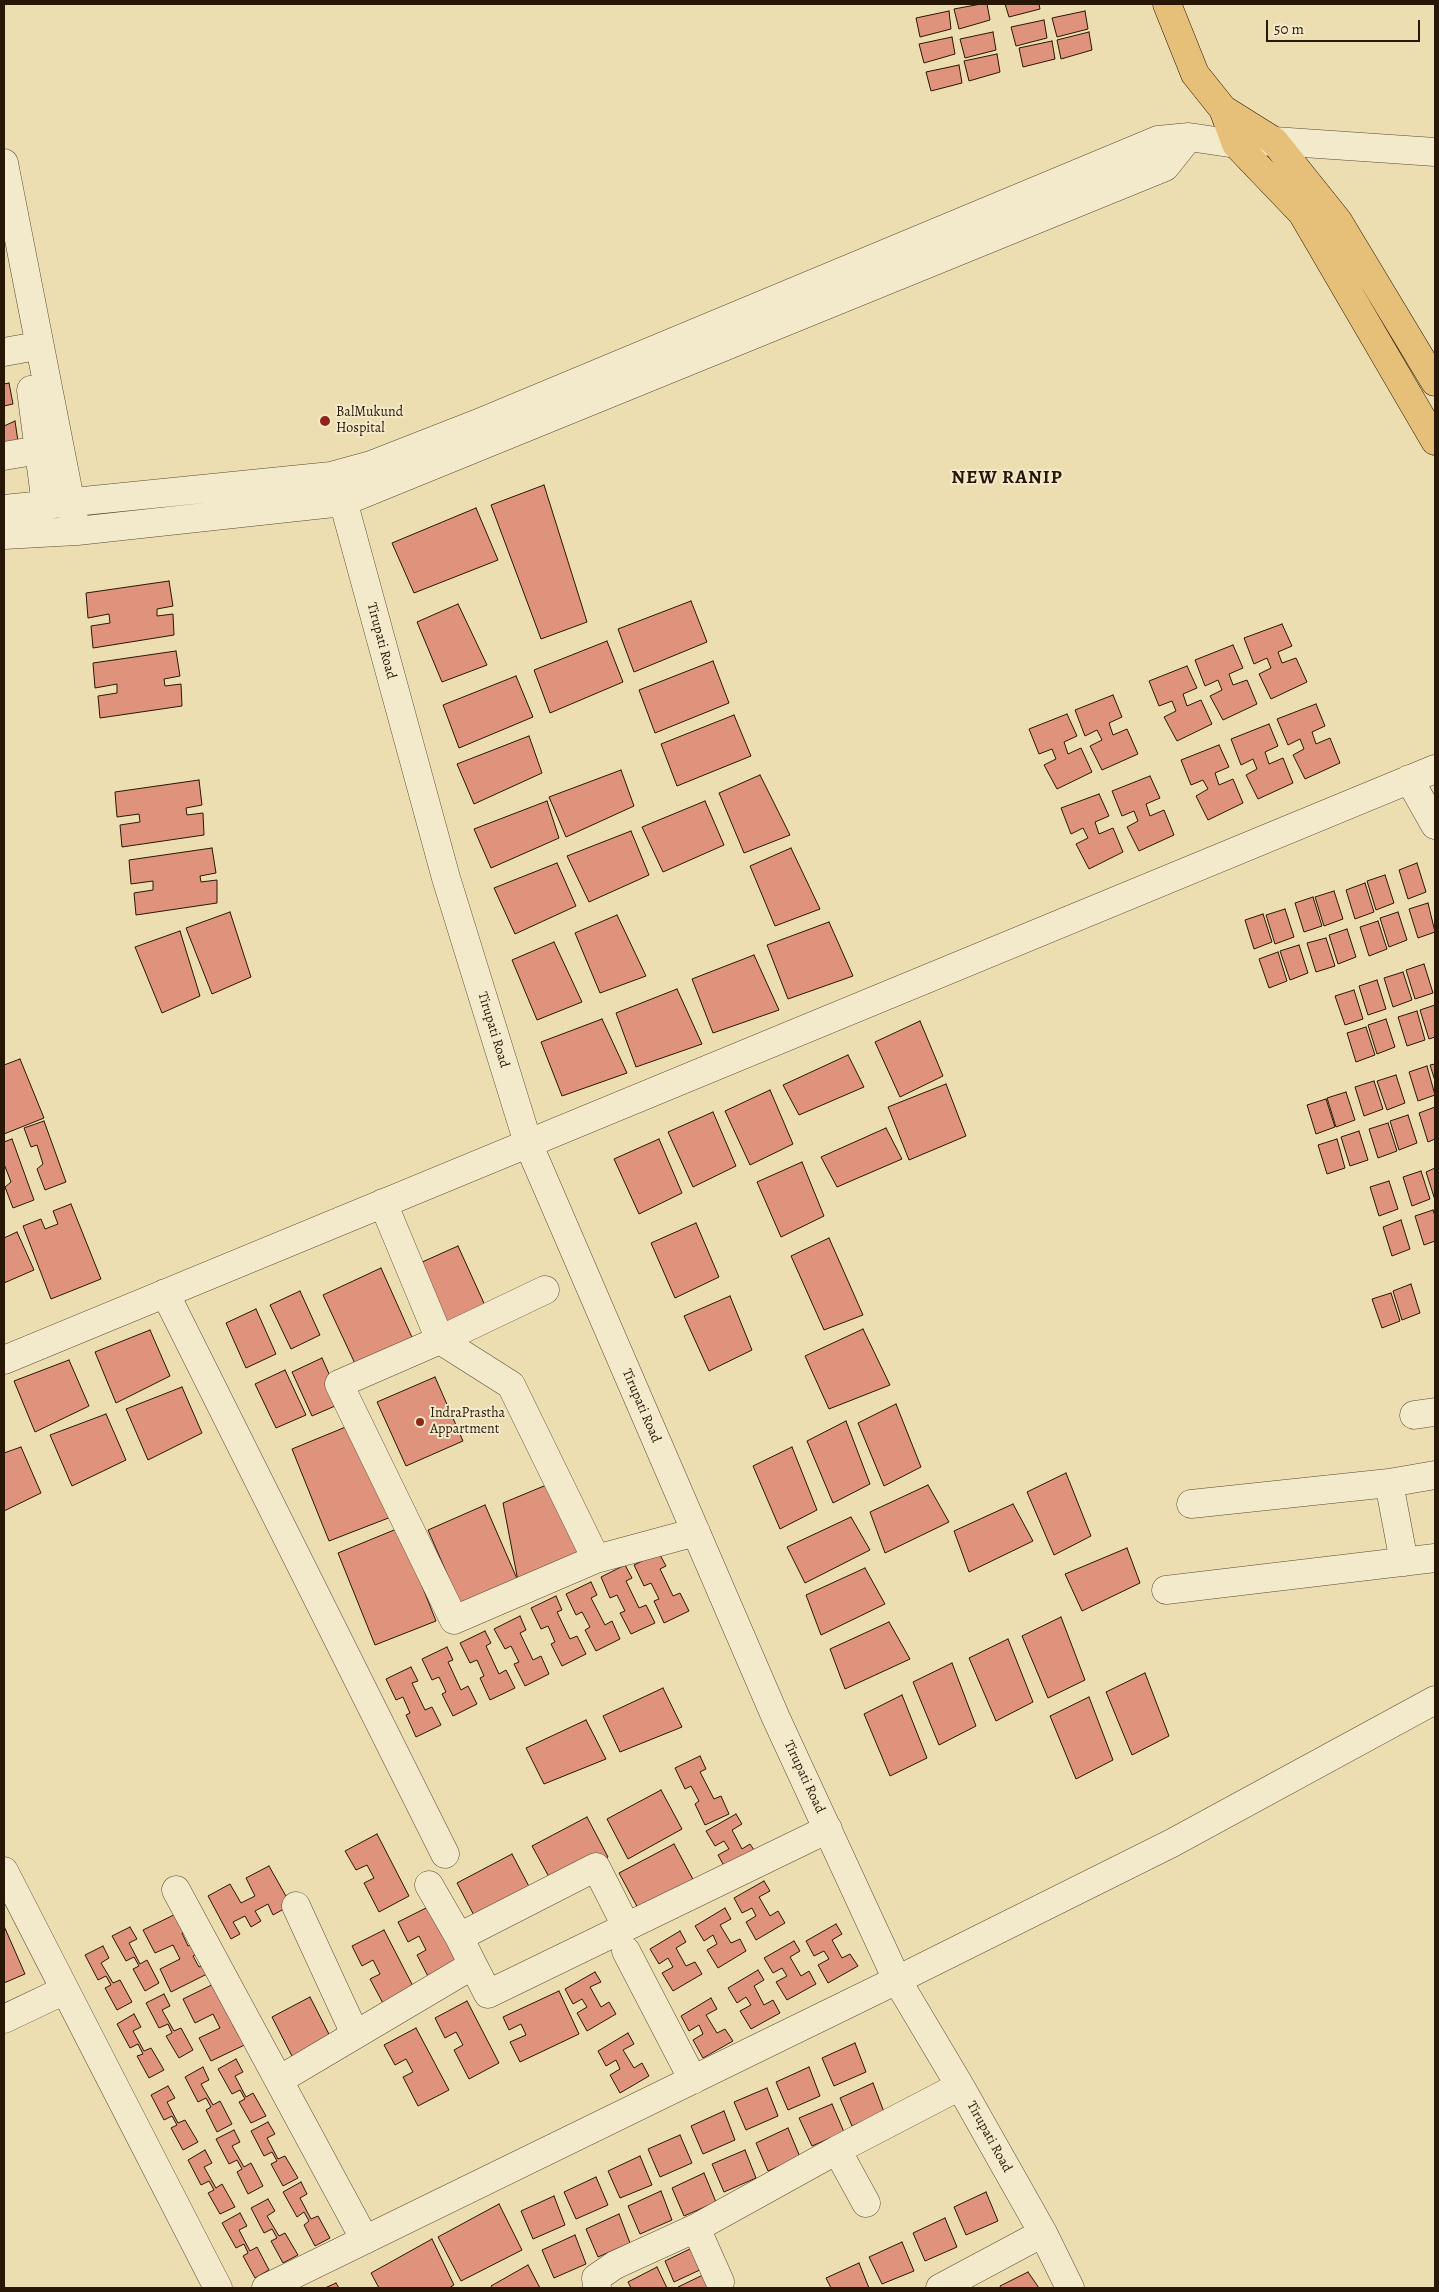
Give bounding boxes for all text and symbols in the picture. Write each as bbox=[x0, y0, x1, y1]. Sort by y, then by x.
scale bar bbox=[1269, 10, 1423, 42]
text: 50 m bbox=[1274, 19, 1304, 39]
place label: BalMukund Hospital bbox=[336, 405, 403, 438]
marker: BalMukund Hospital bbox=[318, 414, 332, 428]
district label: NEW RANIP bbox=[950, 467, 1064, 489]
street label: Tirupati Road bbox=[363, 601, 399, 681]
street label: Tirupati Road bbox=[473, 990, 513, 1070]
street label: Tirupati Road bbox=[618, 1367, 664, 1445]
place label: IndraPrastha Appartment bbox=[430, 1406, 505, 1438]
marker: IndraPrastha Appartment bbox=[414, 1416, 426, 1428]
street label: Tirupati Road bbox=[780, 1738, 828, 1816]
street label: Tirupati Road bbox=[963, 2099, 1015, 2175]

